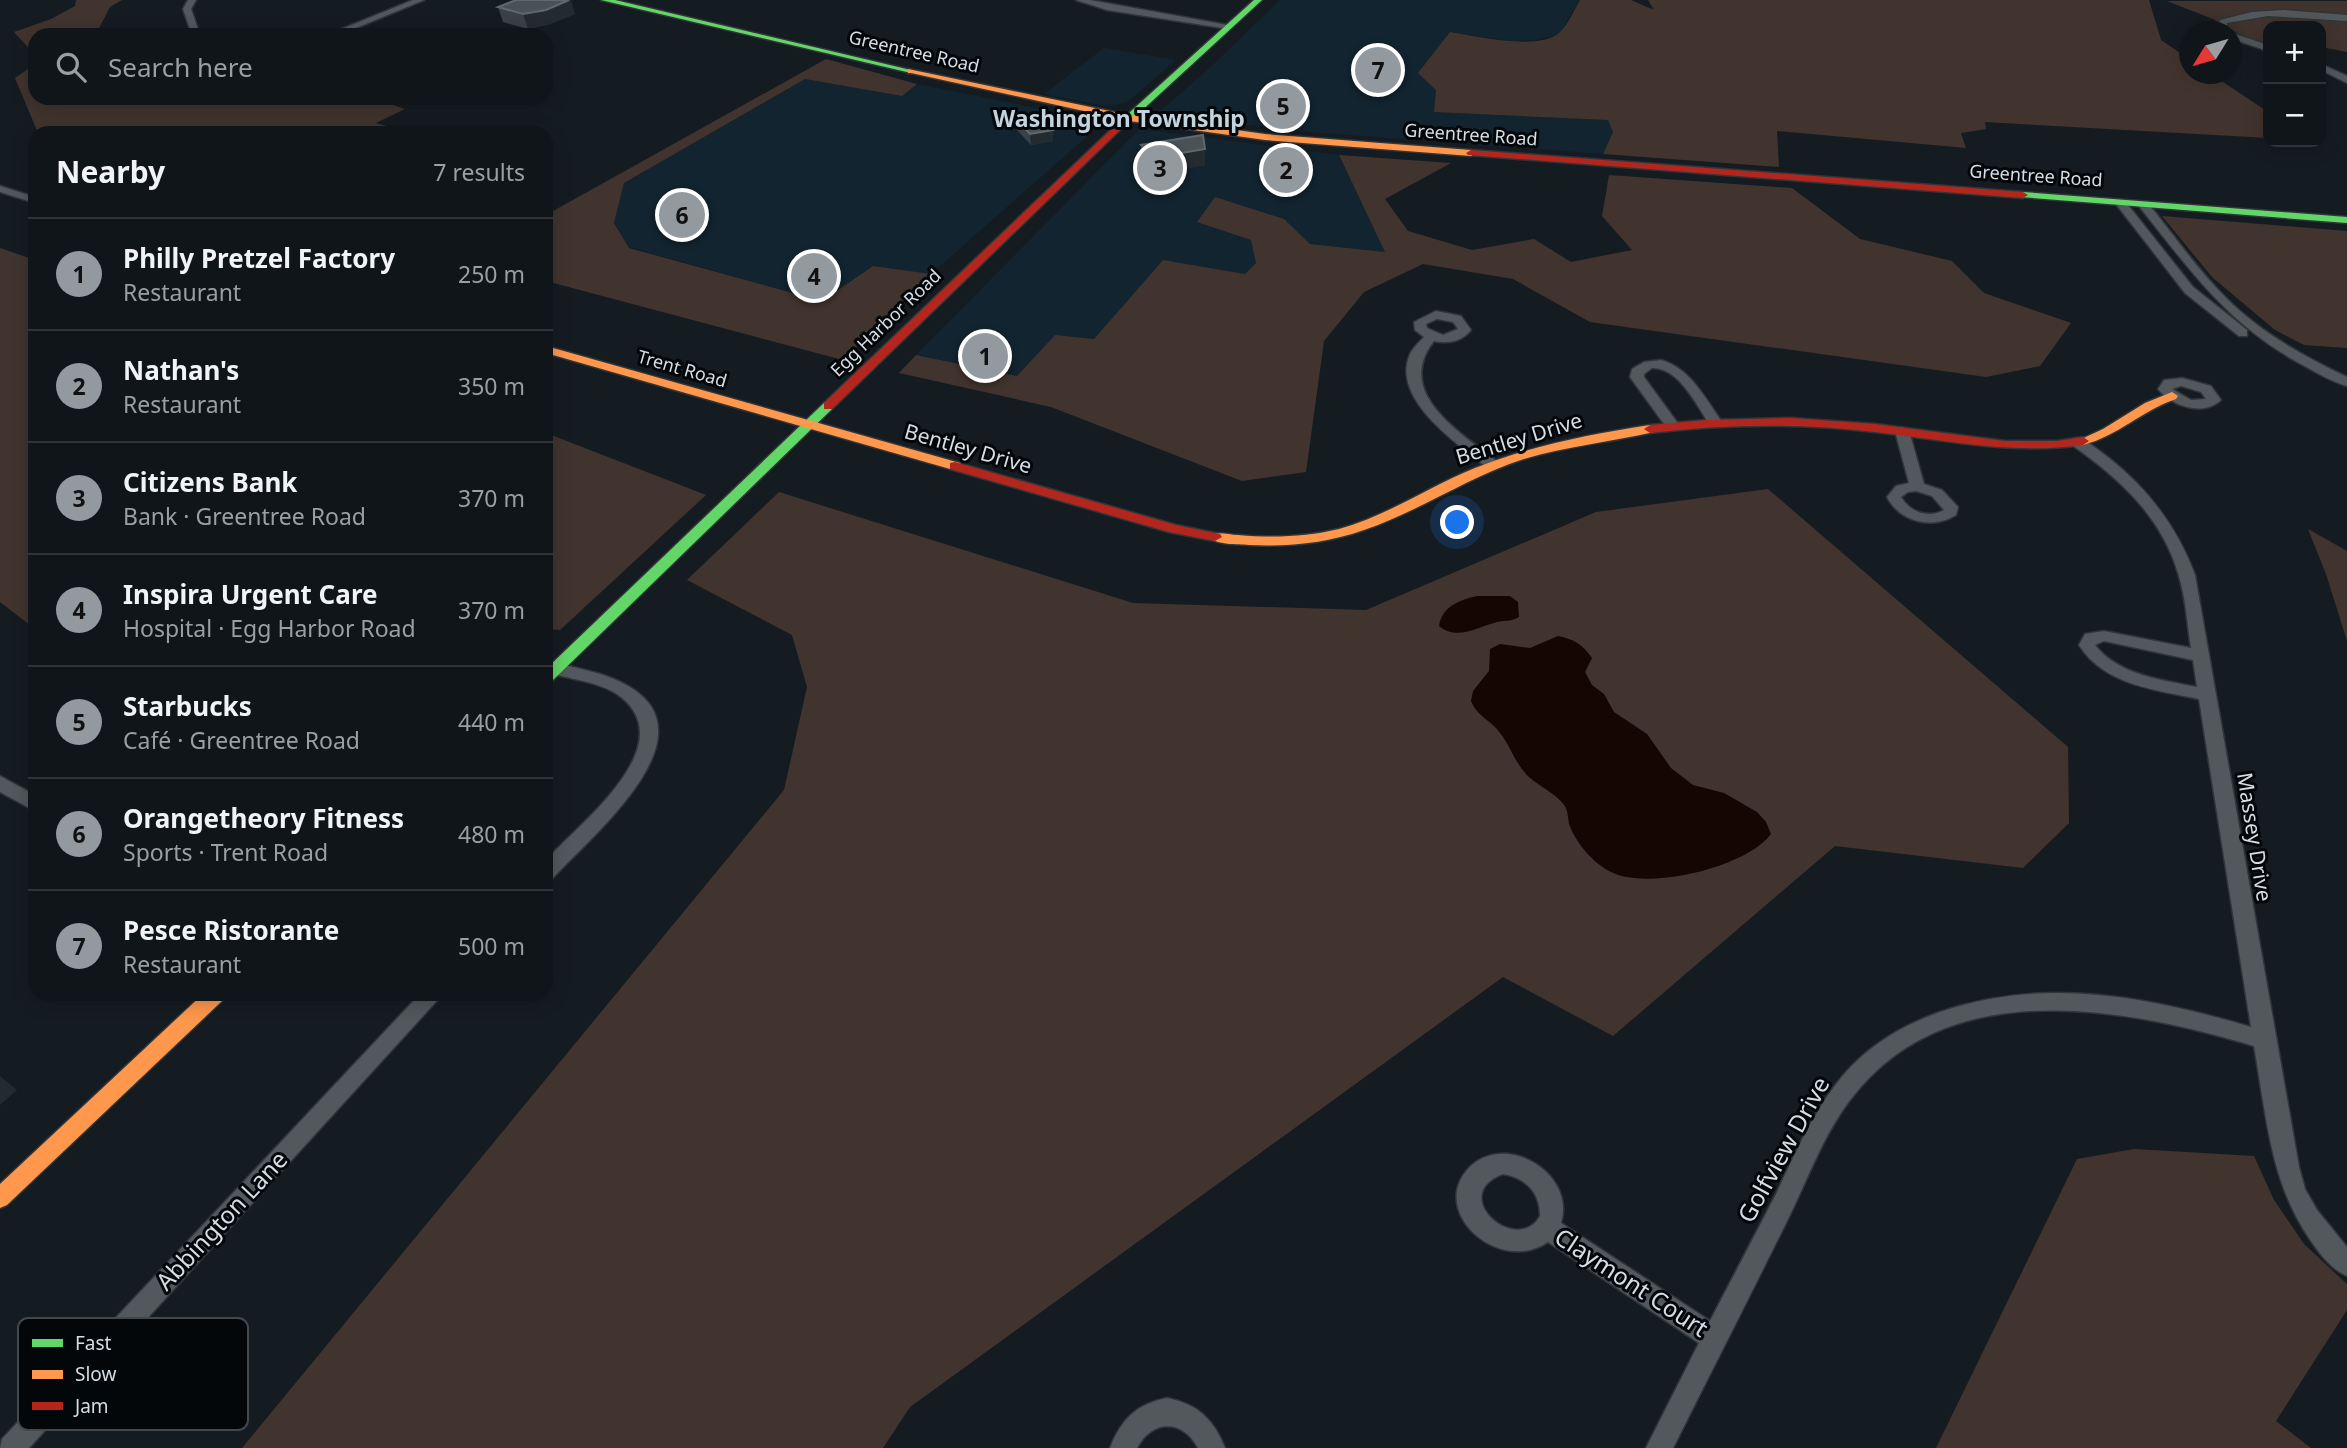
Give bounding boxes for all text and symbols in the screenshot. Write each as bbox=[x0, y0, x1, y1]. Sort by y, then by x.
north arrow bbox=[2179, 21, 2242, 84]
map controls bbox=[2263, 21, 2326, 147]
button: + bbox=[2263, 21, 2326, 84]
street label: Greentree Road bbox=[847, 24, 982, 78]
search box bbox=[28, 28, 553, 105]
pin: 7 bbox=[1355, 44, 1401, 96]
icon: search bbox=[52, 48, 90, 86]
text: Search here bbox=[108, 49, 253, 85]
pin: 5 bbox=[1260, 80, 1306, 132]
button: − bbox=[2263, 84, 2326, 147]
district label: Washington Township bbox=[993, 102, 1245, 134]
street label: Greentree Road bbox=[1404, 117, 1538, 151]
pin: 3 bbox=[1137, 142, 1183, 194]
pin: 2 bbox=[1263, 144, 1309, 196]
text: Nearby bbox=[56, 151, 165, 192]
text: 7 results bbox=[433, 156, 525, 188]
street label: Greentree Road bbox=[1969, 158, 2103, 192]
pin: 6 bbox=[659, 189, 705, 241]
text: Philly Pretzel Factory bbox=[123, 240, 395, 276]
pin: 4 bbox=[791, 250, 837, 302]
text: 1 bbox=[72, 258, 86, 290]
text: 250 m bbox=[458, 258, 525, 290]
street label: Egg Harbor Road bbox=[825, 263, 946, 381]
text: Restaurant bbox=[123, 276, 241, 308]
pin: 1 bbox=[962, 330, 1008, 382]
street label: Trent Road bbox=[635, 344, 730, 392]
text: Nathan's bbox=[123, 352, 239, 388]
text: 2 bbox=[72, 370, 86, 402]
text: 350 m bbox=[458, 370, 525, 402]
text: Restaurant bbox=[123, 388, 241, 420]
street label: Bentley Drive bbox=[1452, 406, 1585, 471]
street label: Bentley Drive bbox=[901, 417, 1035, 480]
text: Citizens Bank bbox=[123, 464, 297, 500]
text: 3 bbox=[72, 482, 86, 514]
text: 370 m bbox=[458, 482, 525, 514]
text: Bank · Greentree Road bbox=[123, 500, 366, 532]
your location bbox=[1440, 505, 1474, 539]
text: Inspira Urgent Care bbox=[123, 576, 378, 612]
text: 4 bbox=[72, 594, 86, 626]
text: 370 m bbox=[458, 594, 525, 626]
text: Hospital · Egg Harbor Road bbox=[123, 612, 416, 644]
text: Starbucks bbox=[123, 688, 252, 724]
text: 5 bbox=[72, 706, 86, 738]
text: 440 m bbox=[458, 706, 525, 738]
text: Café · Greentree Road bbox=[123, 724, 360, 756]
street label: Massey Drive bbox=[2231, 770, 2279, 903]
text: Orangetheory Fitness bbox=[123, 800, 404, 836]
text: 6 bbox=[72, 818, 86, 850]
text: 480 m bbox=[458, 818, 525, 850]
text: Sports · Trent Road bbox=[123, 836, 328, 868]
text: Pesce Ristorante bbox=[123, 912, 339, 948]
text: 7 bbox=[72, 930, 86, 962]
text: 500 m bbox=[458, 930, 525, 962]
text: Restaurant bbox=[123, 948, 241, 980]
street label: Golfview Drive bbox=[1729, 1070, 1836, 1228]
street label: Abbington Lane bbox=[148, 1143, 294, 1297]
street label: Claymont Court bbox=[1549, 1220, 1715, 1344]
legend bbox=[18, 1318, 248, 1430]
text: Fast bbox=[75, 1330, 112, 1356]
text: Slow bbox=[75, 1361, 116, 1387]
text: Jam bbox=[73, 1393, 109, 1419]

